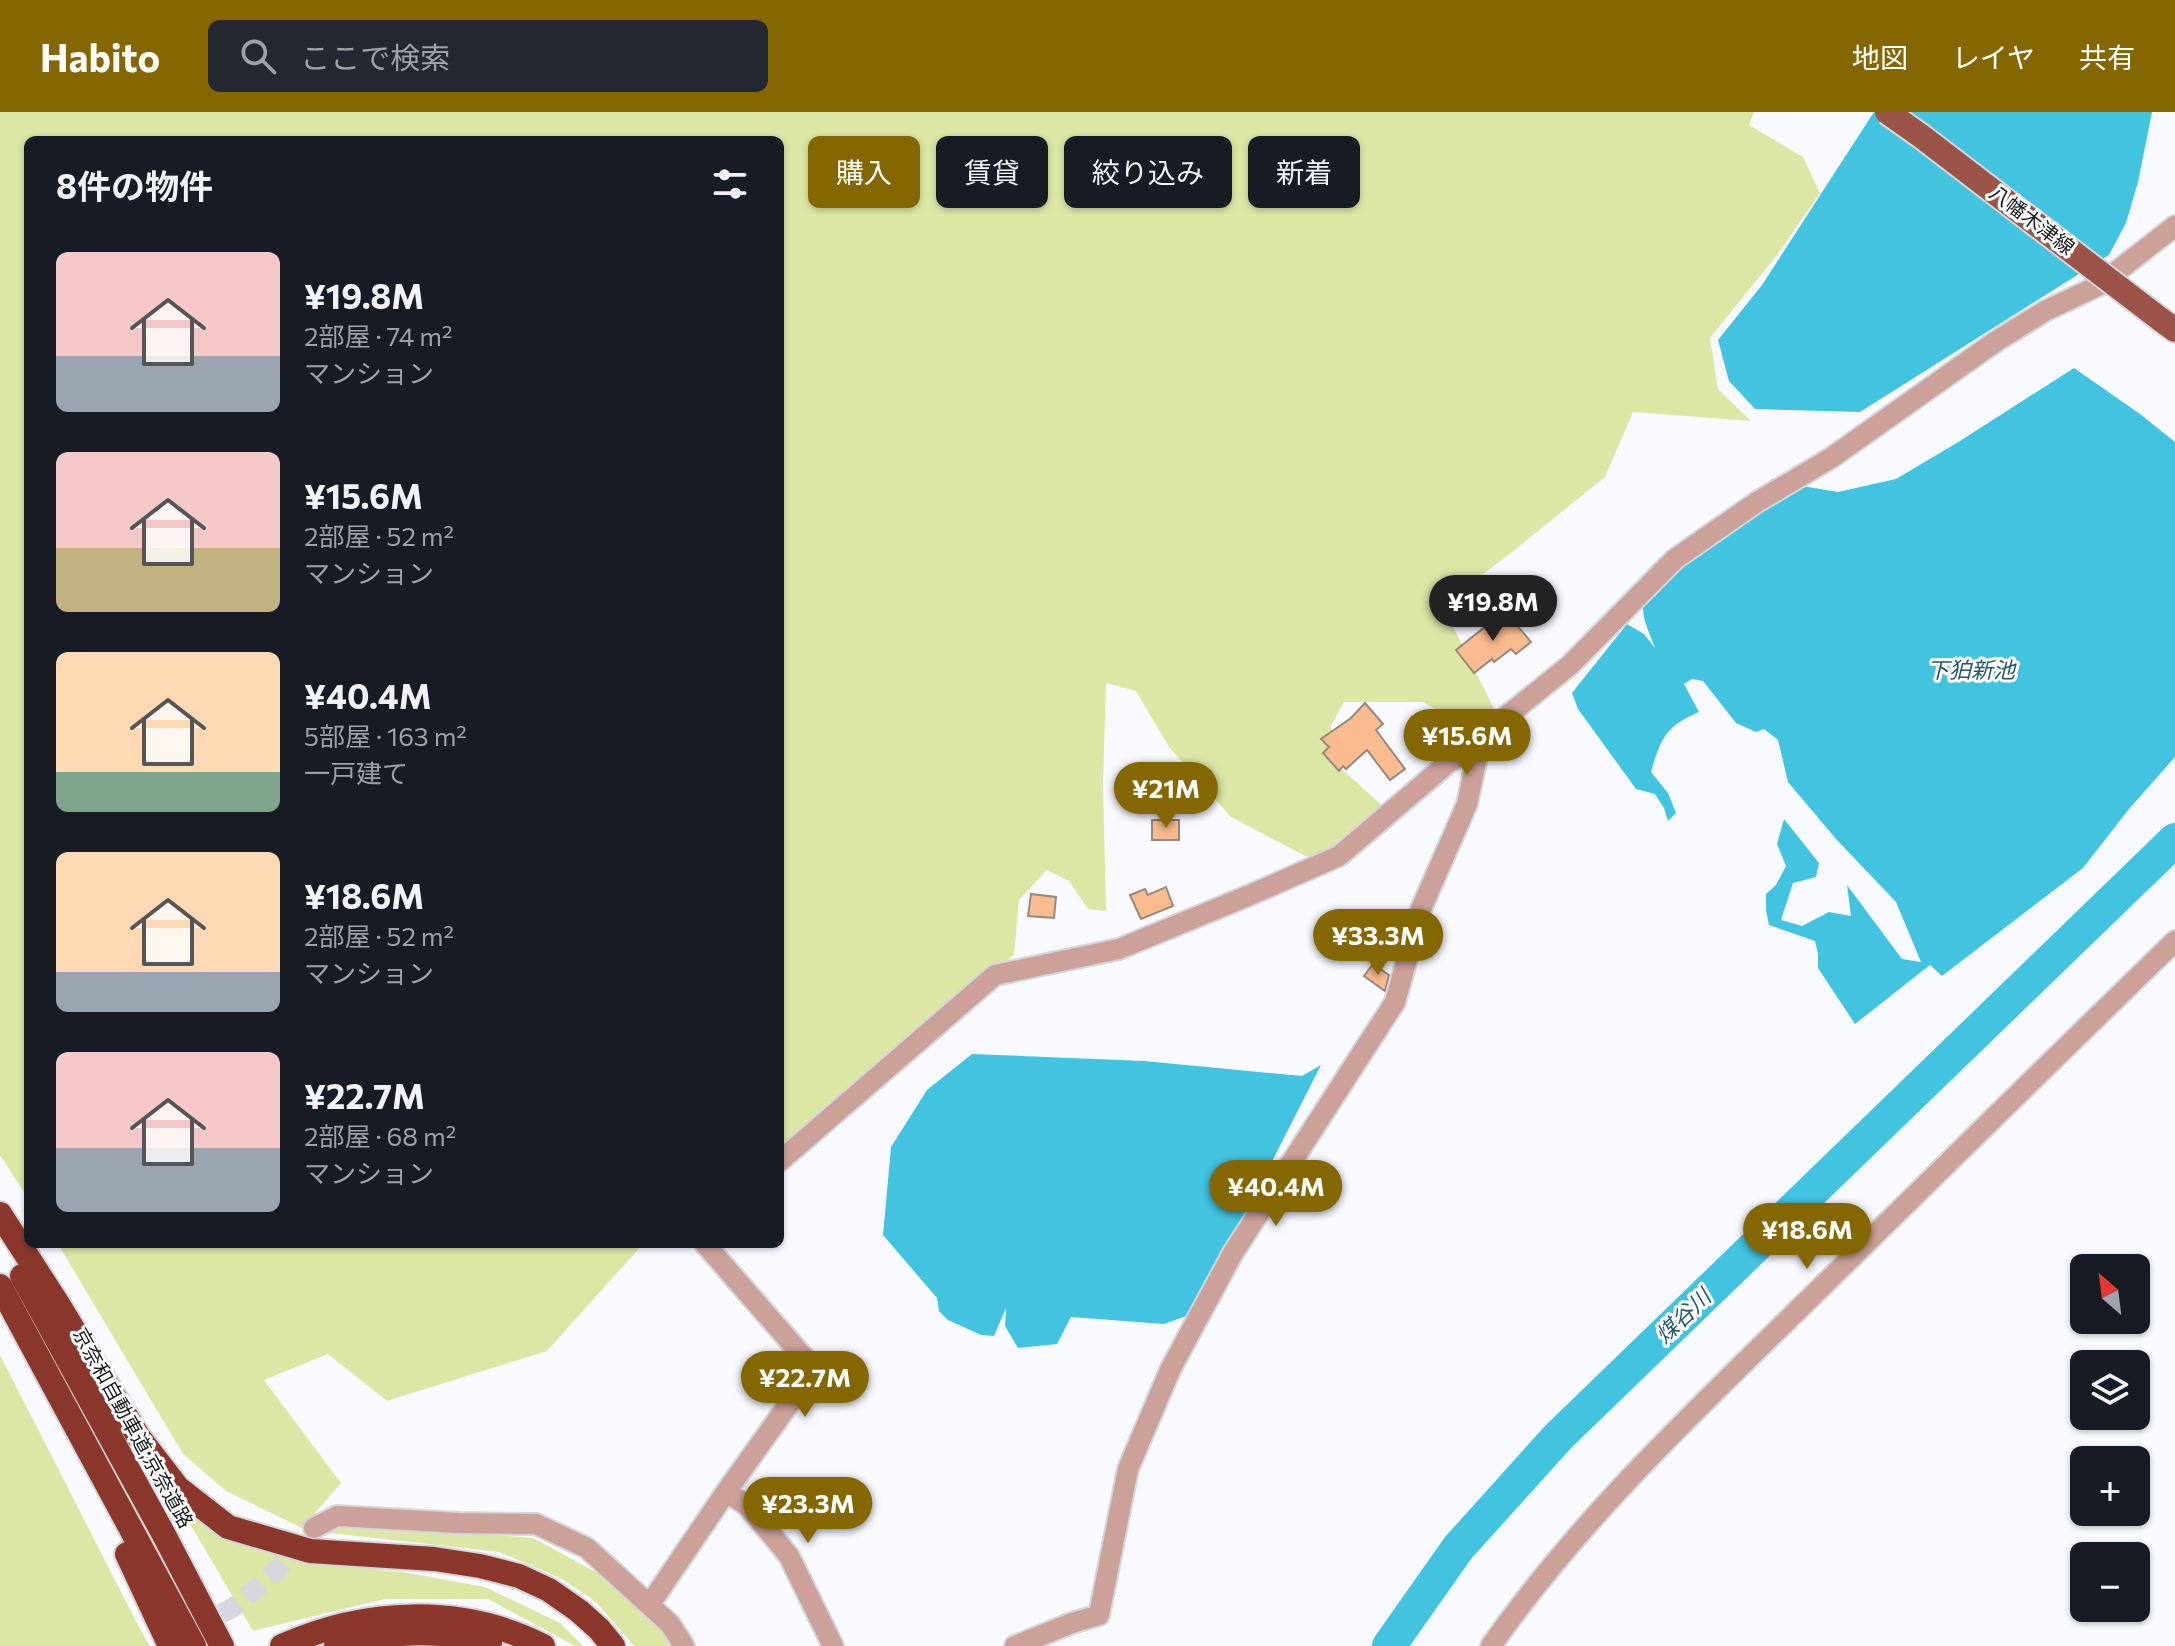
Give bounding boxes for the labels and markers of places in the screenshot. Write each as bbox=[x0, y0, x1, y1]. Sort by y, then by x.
pin: ¥19.8M bbox=[1428, 575, 1558, 643]
pin: ¥15.6M bbox=[1402, 709, 1532, 777]
pin: ¥21M bbox=[1119, 762, 1213, 830]
pin: ¥33.3M bbox=[1313, 909, 1443, 977]
pin: ¥40.4M bbox=[1211, 1160, 1341, 1228]
pin: ¥18.6M bbox=[1742, 1203, 1872, 1271]
pin: ¥22.7M bbox=[740, 1351, 870, 1419]
pin: ¥23.3M bbox=[743, 1477, 873, 1545]

